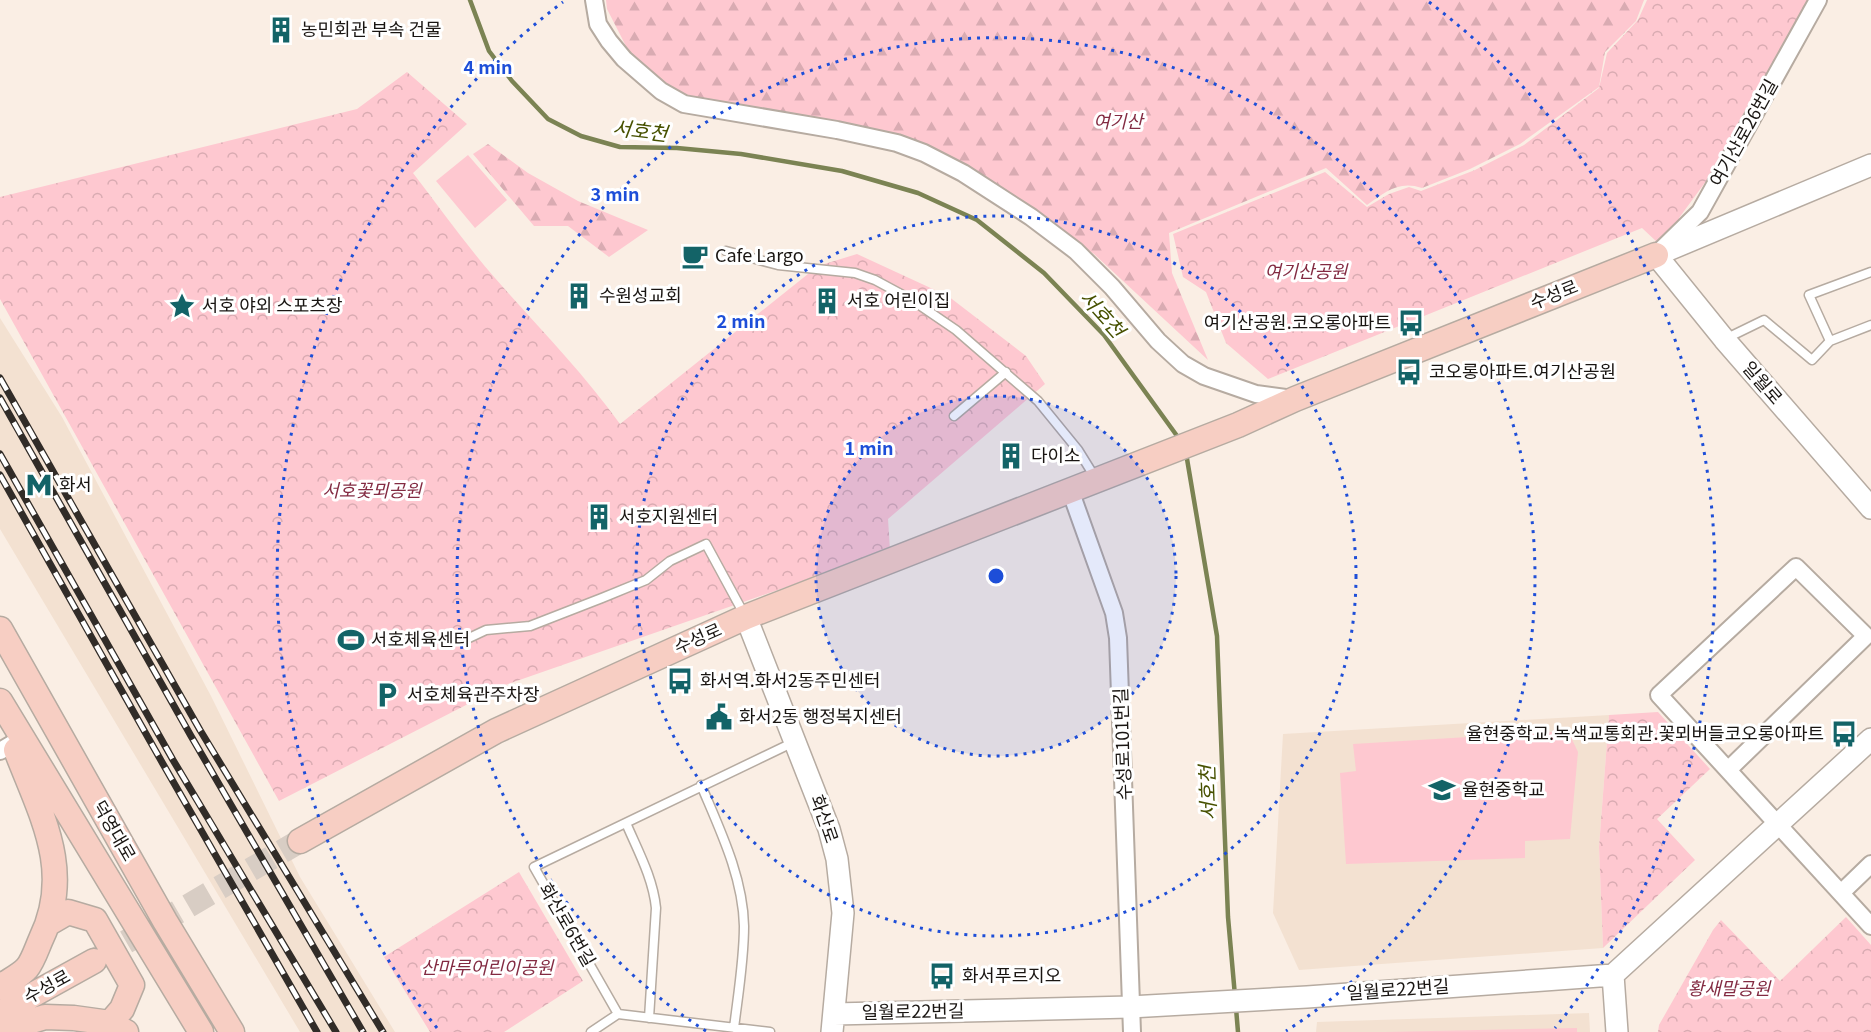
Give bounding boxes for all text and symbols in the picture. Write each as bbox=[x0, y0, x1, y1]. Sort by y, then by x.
building icon: 농민회관 부속 건물 bbox=[266, 15, 296, 45]
place label: 농민회관 부속 건물 bbox=[301, 15, 442, 41]
text: 4 min bbox=[463, 53, 513, 79]
street label: 여기산로26번길 bbox=[1702, 74, 1783, 191]
park label: 여기산 bbox=[1093, 107, 1145, 133]
water label: 서호천 bbox=[611, 112, 672, 148]
text: 3 min bbox=[590, 180, 640, 206]
cafe icon: Cafe Largo bbox=[680, 241, 710, 271]
place label: Cafe Largo bbox=[715, 241, 804, 267]
park label: 여기산공원 bbox=[1265, 257, 1349, 283]
street label: 수성로 bbox=[1525, 272, 1581, 315]
building icon: 수원성교회 bbox=[564, 281, 594, 311]
place label: 수원성교회 bbox=[599, 281, 682, 307]
water label: 서호천 bbox=[1074, 283, 1134, 345]
building icon: 서호 어린이집 bbox=[812, 286, 842, 316]
place label: 서호 어린이집 bbox=[847, 286, 950, 312]
place icon: 서호 야외 스포츠장 bbox=[167, 291, 197, 321]
place label: 서호 야외 스포츠장 bbox=[202, 291, 343, 317]
text: 2 min bbox=[716, 307, 766, 333]
place label: 여기산공원.코오롱아파트 bbox=[1204, 308, 1391, 334]
bus stop icon: 여기산공원.코오롱아파트 bbox=[1396, 308, 1426, 338]
street label: 일월로 bbox=[1737, 354, 1790, 409]
bus stop icon: 코오롱아파트.여기산공원 bbox=[1394, 357, 1424, 387]
place label: 코오롱아파트.여기산공원 bbox=[1429, 357, 1616, 383]
text: 1 min bbox=[844, 434, 894, 460]
building icon: 다이소 bbox=[996, 441, 1026, 471]
place label: 다이소 bbox=[1031, 441, 1081, 467]
metro station icon: 화서 bbox=[24, 470, 54, 500]
place label: 화서 bbox=[59, 470, 92, 496]
park label: 서호꽃뫼공원 bbox=[322, 476, 423, 502]
building icon: 서호지원센터 bbox=[584, 502, 614, 532]
place label: 서호지원센터 bbox=[619, 502, 718, 528]
centre of rings bbox=[986, 566, 1006, 586]
street label: 수성로 bbox=[669, 615, 725, 659]
sports icon: 서호체육센터 bbox=[336, 625, 366, 655]
place label: 서호체육센터 bbox=[371, 625, 470, 651]
bus stop icon: 화서역.화서2동주민센터 bbox=[665, 666, 695, 696]
place label: 화서역.화서2동주민센터 bbox=[700, 666, 881, 692]
parking icon: 서호체육관주차장 bbox=[372, 680, 402, 710]
place label: 서호체육관주차장 bbox=[407, 680, 539, 706]
street label: 수성로101번길 bbox=[1106, 687, 1136, 801]
public building icon: 화서2동 행정복지센터 bbox=[704, 702, 734, 732]
place label: 화서2동 행정복지센터 bbox=[739, 702, 902, 728]
place label: 율현중학교.녹색교통회관.꽃뫼버들코오롱아파트 bbox=[1466, 719, 1824, 745]
bus stop icon: 율현중학교.녹색교통회관.꽃뫼버들코오롱아파트 bbox=[1829, 719, 1859, 749]
water label: 서호천 bbox=[1191, 762, 1222, 821]
school or university icon: 율현중학교 bbox=[1427, 775, 1457, 805]
place label: 율현중학교 bbox=[1462, 775, 1545, 801]
street label: 화산로 bbox=[806, 791, 846, 846]
street label: 덕영대로 bbox=[88, 795, 144, 865]
street label: 화산로6번길 bbox=[534, 877, 603, 971]
park label: 산마루어린이공원 bbox=[421, 953, 555, 979]
bus stop icon: 화서푸르지오 bbox=[927, 961, 957, 991]
place label: 화서푸르지오 bbox=[962, 961, 1061, 987]
street label: 수성로 bbox=[18, 962, 74, 1009]
street label: 일월로22번길 bbox=[1346, 971, 1450, 1005]
park label: 황새말공원 bbox=[1688, 974, 1772, 1000]
street label: 일월로22번길 bbox=[861, 996, 965, 1024]

